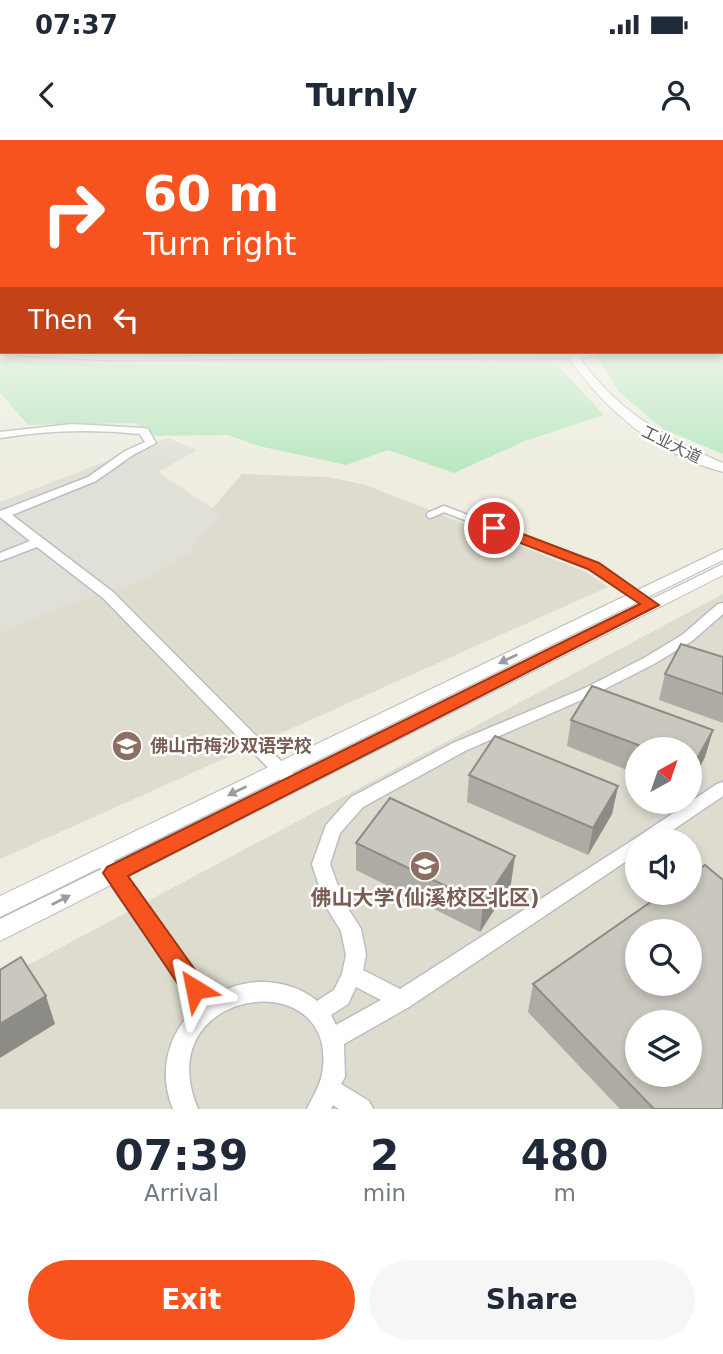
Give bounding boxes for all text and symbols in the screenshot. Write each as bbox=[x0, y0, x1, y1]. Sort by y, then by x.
text: 07:37 bbox=[35, 10, 118, 40]
icon: back bbox=[28, 76, 66, 114]
text: Turnly bbox=[306, 76, 417, 114]
icon: person bbox=[657, 76, 695, 114]
text: 60 m bbox=[143, 166, 279, 223]
icon: right bbox=[28, 168, 119, 259]
text: Turn right bbox=[143, 225, 296, 263]
icon: left bbox=[107, 301, 145, 339]
text: Then bbox=[28, 305, 93, 335]
street label: 工业大道 bbox=[639, 422, 705, 467]
pin bbox=[464, 498, 524, 558]
icon: arrive bbox=[475, 509, 513, 547]
one-way arrow bbox=[498, 653, 518, 665]
school or university icon: 佛山市梅沙双语学校 bbox=[110, 729, 144, 763]
place label: 佛山市梅沙双语学校 bbox=[150, 735, 312, 756]
north arrow bbox=[625, 737, 702, 814]
map controls bbox=[625, 737, 702, 1087]
one-way arrow bbox=[227, 785, 247, 797]
button: sound bbox=[625, 828, 702, 905]
school or university icon: 佛山大学(仙溪校区北区) bbox=[408, 849, 442, 883]
place label: 佛山大学(仙溪校区北区) bbox=[310, 886, 540, 910]
one-way arrow bbox=[51, 895, 71, 906]
button: search bbox=[625, 919, 702, 996]
position arrow bbox=[158, 952, 232, 1026]
button: layers bbox=[625, 1010, 702, 1087]
text: 07:39 bbox=[115, 1131, 248, 1180]
text: 2 bbox=[370, 1131, 399, 1180]
text: 480 bbox=[521, 1131, 608, 1180]
text: Arrival bbox=[144, 1180, 219, 1206]
text: min bbox=[363, 1180, 406, 1206]
text: m bbox=[553, 1180, 576, 1206]
button: Exit bbox=[28, 1260, 355, 1340]
button: Share bbox=[369, 1260, 695, 1340]

